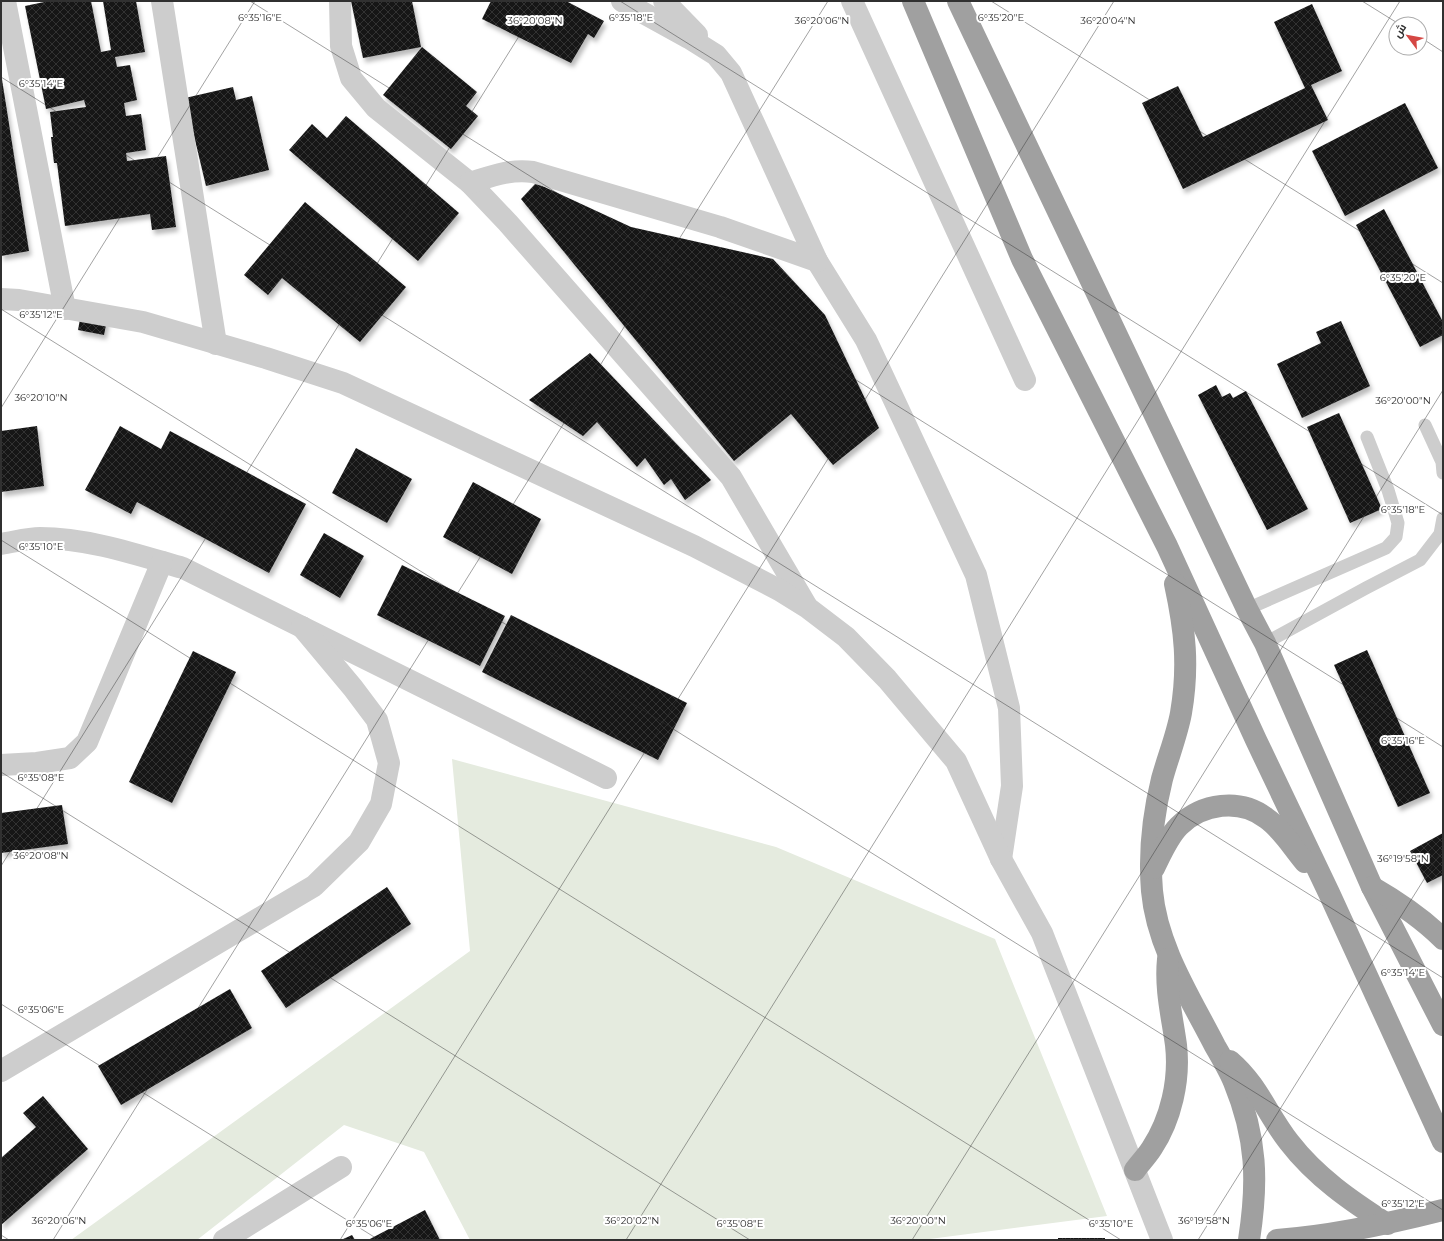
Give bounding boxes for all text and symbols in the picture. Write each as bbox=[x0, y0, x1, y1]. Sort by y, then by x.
text: 6°35'16"E bbox=[238, 11, 282, 24]
text: 6°35'18"E bbox=[609, 11, 653, 24]
text: 6°35'20"E bbox=[978, 11, 1025, 24]
text: 36°20'08"N bbox=[507, 14, 563, 27]
text: 36°20'06"N bbox=[795, 14, 849, 27]
text: 36°20'04"N bbox=[1080, 14, 1136, 27]
north arrow bbox=[1388, 16, 1428, 56]
text: ش bbox=[1390, 21, 1409, 40]
text: 6°35'14"E bbox=[19, 77, 63, 90]
text: 6°35'20"E bbox=[1380, 271, 1427, 284]
text: 6°35'12"E bbox=[19, 308, 63, 321]
text: 36°20'10"N bbox=[14, 391, 68, 404]
text: 36°20'00"N bbox=[1375, 394, 1431, 407]
text: 6°35'18"E bbox=[1381, 503, 1425, 516]
text: 6°35'10"E bbox=[19, 540, 64, 553]
text: 6°35'16"E bbox=[1381, 734, 1425, 747]
text: 6°35'08"E bbox=[18, 771, 65, 784]
text: 36°20'08"N bbox=[13, 849, 69, 862]
text: 36°19'58"N bbox=[1377, 852, 1429, 865]
text: 6°35'14"E bbox=[1381, 966, 1425, 979]
text: 6°35'06"E bbox=[18, 1003, 65, 1016]
text: 6°35'12"E bbox=[1381, 1197, 1425, 1210]
text: 36°20'06"N bbox=[32, 1214, 86, 1227]
text: 36°20'02"N bbox=[605, 1214, 659, 1227]
text: 36°20'00"N bbox=[890, 1214, 946, 1227]
text: 36°19'58"N bbox=[1178, 1214, 1230, 1227]
text: 6°35'06"E bbox=[346, 1217, 393, 1230]
text: 6°35'08"E bbox=[717, 1217, 764, 1230]
text: 6°35'10"E bbox=[1089, 1217, 1134, 1230]

